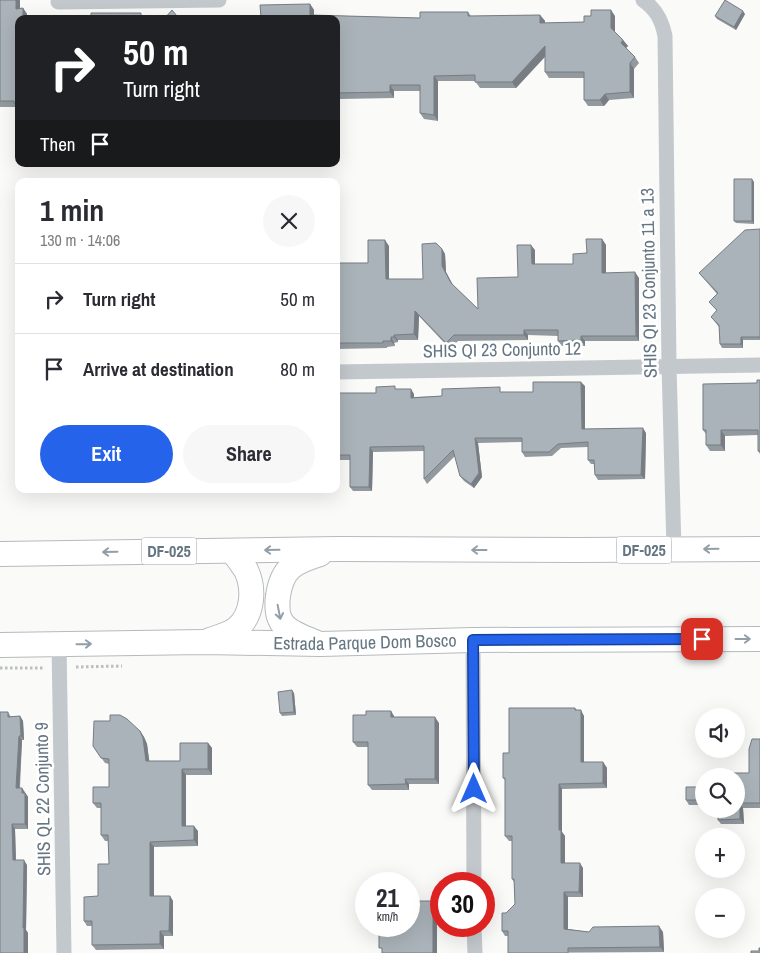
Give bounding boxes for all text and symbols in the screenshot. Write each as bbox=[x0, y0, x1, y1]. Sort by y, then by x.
text: 50 m bbox=[123, 29, 188, 76]
icon: right bbox=[40, 35, 105, 100]
text: Turn right bbox=[123, 74, 200, 104]
icon: arrive bbox=[86, 130, 114, 158]
text: Then bbox=[40, 131, 76, 157]
street label: SHIS QI 23 Conjunto 11 a 13 bbox=[634, 188, 663, 378]
text: 1 min bbox=[40, 190, 104, 230]
button: close bbox=[263, 195, 315, 247]
text: 130 m · 14:06 bbox=[40, 229, 120, 251]
icon: right bbox=[40, 285, 68, 313]
text: Turn right bbox=[83, 286, 155, 312]
text: 50 m bbox=[280, 286, 315, 312]
street label: SHIS QI 23 Conjunto 12 bbox=[423, 336, 581, 363]
icon: arrive bbox=[40, 355, 68, 383]
text: Arrive at destination bbox=[83, 356, 234, 382]
text: 80 m bbox=[280, 356, 315, 382]
button: Exit bbox=[40, 425, 173, 483]
button: Share bbox=[183, 425, 315, 483]
road number: DF-025 bbox=[616, 536, 672, 564]
road number: DF-025 bbox=[142, 538, 196, 564]
one-way arrow bbox=[265, 545, 281, 555]
one-way arrow bbox=[471, 545, 487, 554]
one-way arrow bbox=[704, 545, 720, 554]
one-way arrow bbox=[102, 547, 118, 557]
one-way arrow bbox=[275, 604, 284, 620]
pin bbox=[681, 618, 723, 660]
icon: arrive bbox=[688, 625, 716, 653]
street label: Estrada Parque Dom Bosco bbox=[273, 627, 457, 656]
one-way arrow bbox=[734, 634, 750, 644]
one-way arrow bbox=[75, 639, 91, 649]
map controls bbox=[695, 708, 745, 938]
button: sound bbox=[695, 708, 745, 758]
street label: SHIS QL 22 Conjunto 9 bbox=[29, 722, 56, 876]
position arrow bbox=[447, 762, 499, 814]
button: search bbox=[695, 768, 745, 818]
button: + bbox=[695, 828, 745, 878]
speed limit sign: 30 bbox=[430, 872, 495, 937]
text: 21 bbox=[376, 881, 399, 915]
button: − bbox=[695, 888, 745, 938]
text: km/h bbox=[377, 909, 398, 925]

